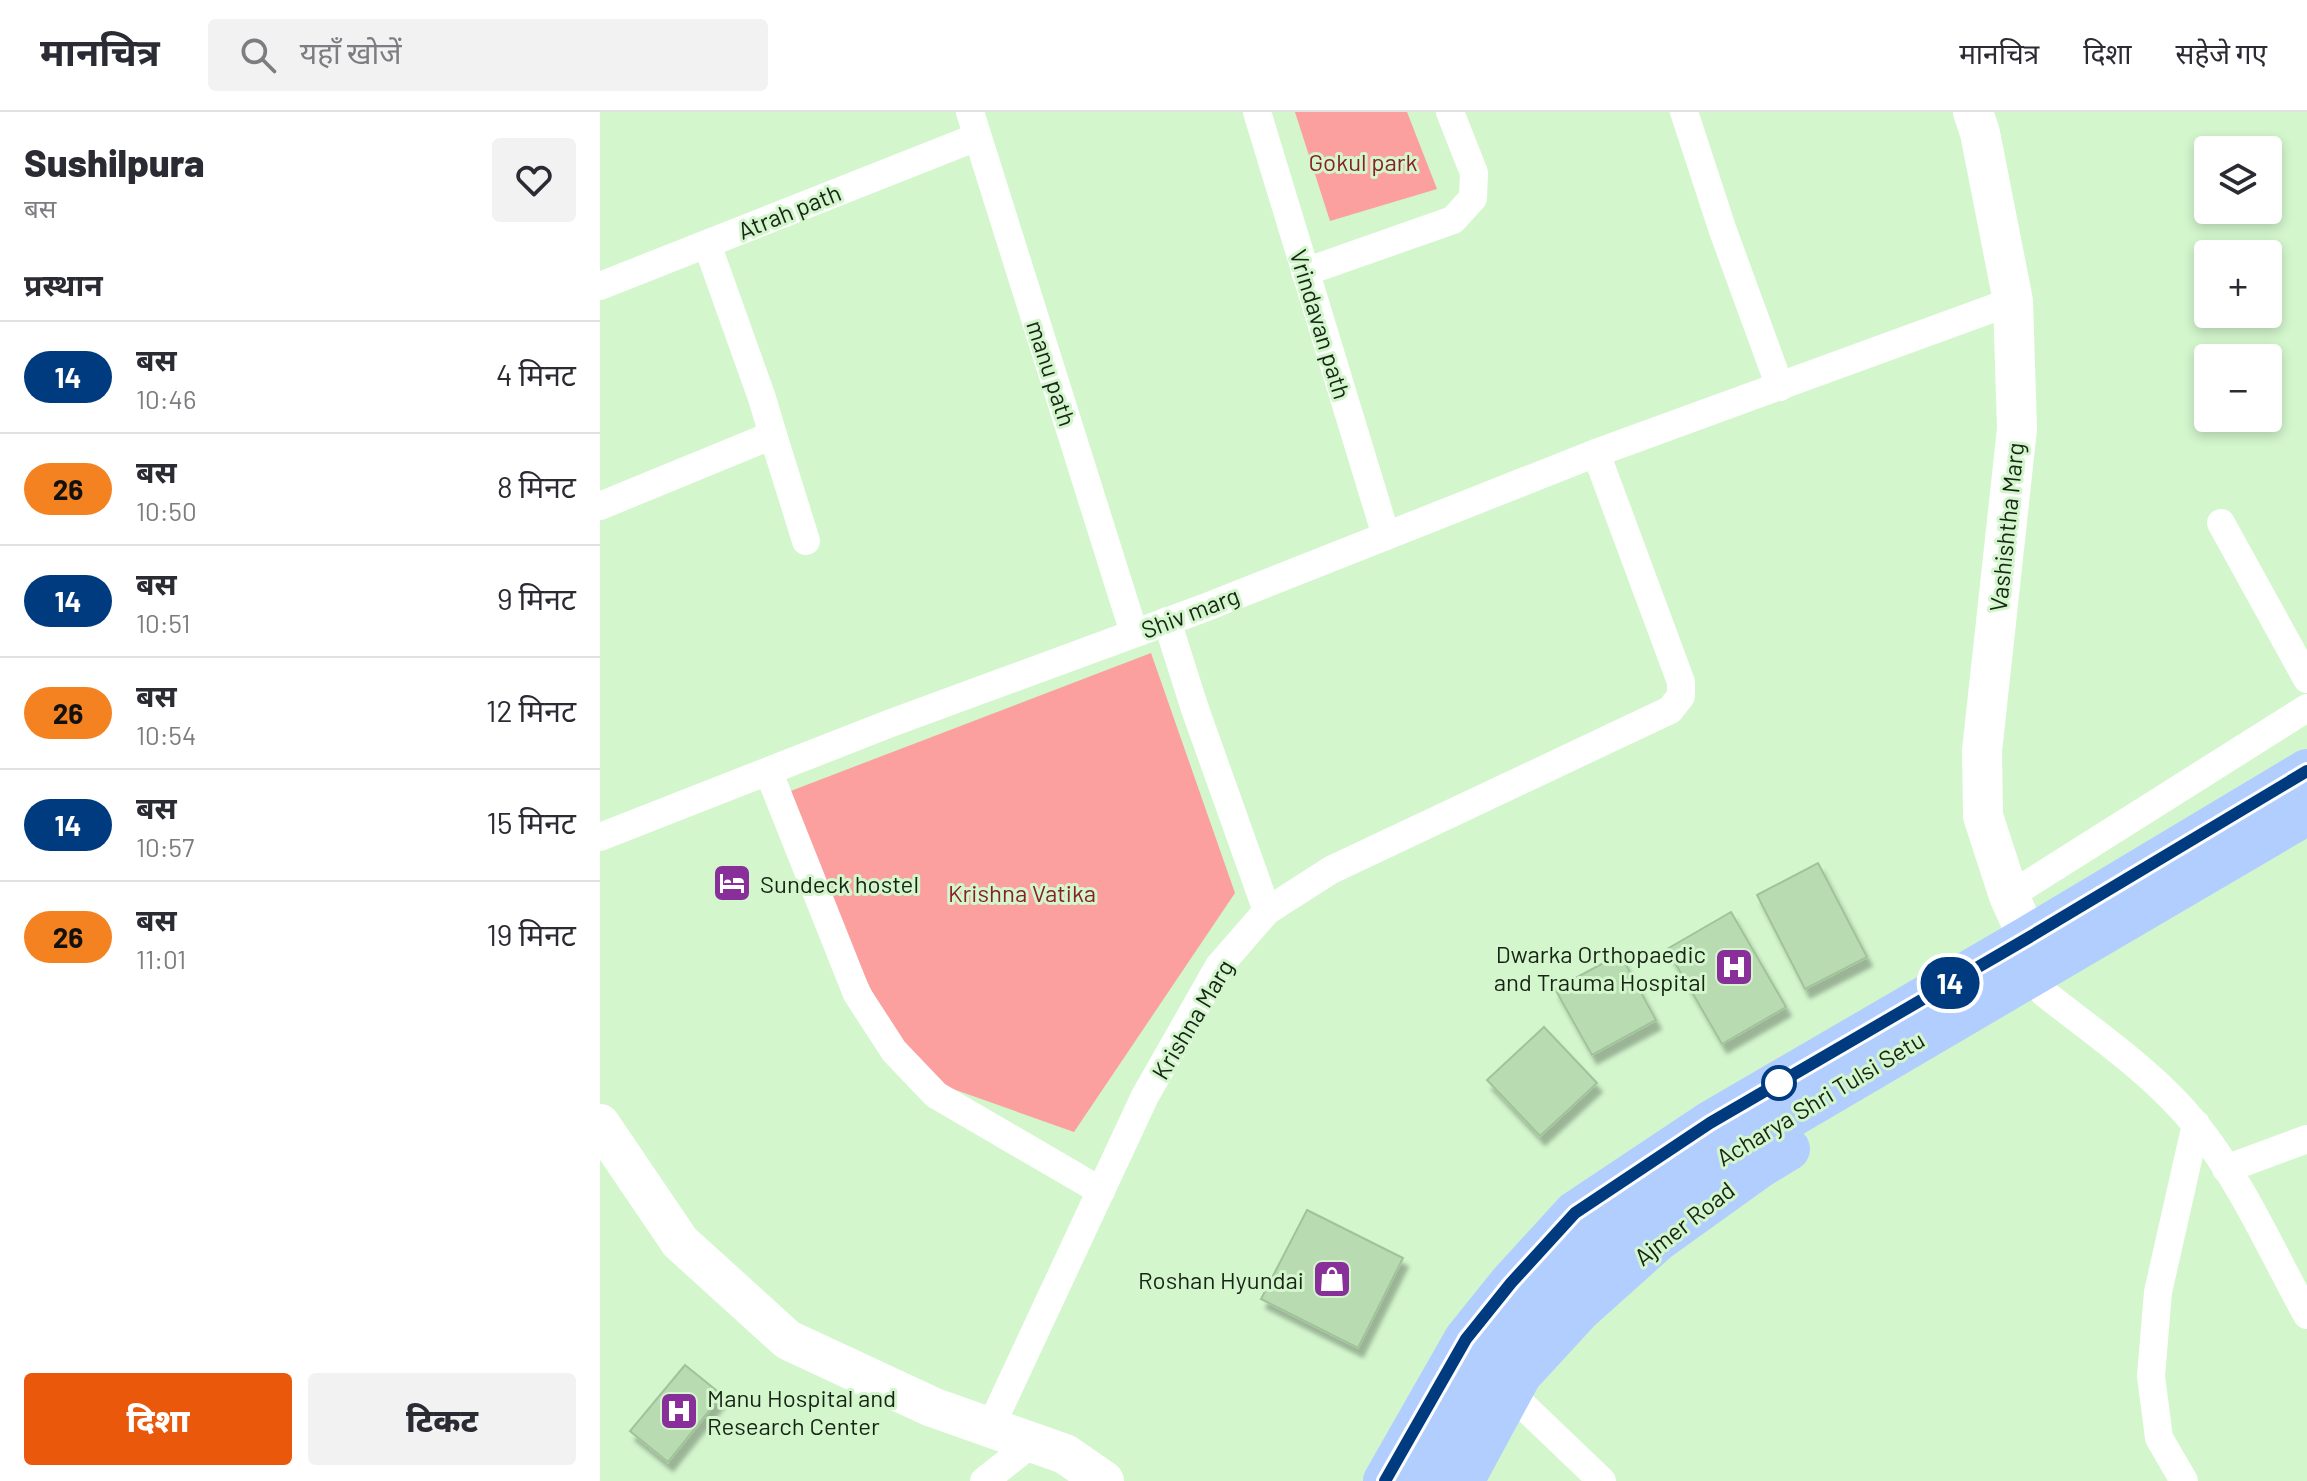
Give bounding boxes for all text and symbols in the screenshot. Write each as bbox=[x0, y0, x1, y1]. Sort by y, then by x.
search box bbox=[208, 19, 768, 91]
text: मानचित्र bbox=[40, 28, 160, 74]
icon: search bbox=[236, 33, 280, 77]
text: यहाँ खोजें bbox=[300, 34, 401, 70]
text: मानचित्र bbox=[1959, 36, 2039, 70]
text: दिशा bbox=[2083, 36, 2132, 70]
text: सहेजे गए bbox=[2176, 36, 2267, 70]
map controls bbox=[2194, 136, 2282, 432]
button: layers bbox=[2194, 136, 2282, 224]
button: heart bbox=[492, 138, 576, 222]
text: Sushilpura bbox=[24, 139, 205, 185]
park label: Gokul park bbox=[1308, 147, 1418, 176]
street label: Atrah path bbox=[733, 177, 845, 245]
text: बस bbox=[24, 192, 56, 223]
button: + bbox=[2194, 240, 2282, 328]
street label: Vrindavan path bbox=[1284, 246, 1358, 402]
text: प्रस्थान bbox=[24, 266, 103, 302]
street label: manu path bbox=[1021, 316, 1083, 430]
text: बस bbox=[136, 341, 177, 377]
button: − bbox=[2194, 344, 2282, 432]
text: 4 मिनट bbox=[496, 356, 576, 392]
text: 14 bbox=[55, 360, 81, 394]
text: 10:46 bbox=[136, 383, 196, 414]
street label: Vashishtha Marg bbox=[1983, 441, 2029, 613]
text: बस bbox=[136, 453, 177, 489]
text: 8 मिनट bbox=[497, 468, 576, 504]
text: 26 bbox=[53, 472, 83, 506]
text: 10:50 bbox=[136, 495, 197, 526]
text: बस bbox=[136, 565, 177, 601]
text: 9 मिनट bbox=[497, 580, 576, 616]
street label: Shiv marg bbox=[1137, 580, 1243, 644]
text: 14 bbox=[55, 584, 81, 618]
text: 10:51 bbox=[136, 607, 190, 638]
text: बस bbox=[136, 677, 177, 713]
text: 12 मिनट bbox=[486, 692, 576, 728]
text: 26 bbox=[53, 696, 83, 730]
text: 10:54 bbox=[136, 719, 196, 750]
text: बस bbox=[136, 789, 177, 825]
text: 15 मिनट bbox=[487, 804, 576, 840]
text: 14 bbox=[55, 808, 81, 842]
text: 10:57 bbox=[136, 831, 194, 862]
hotel icon: Sundeck hostel bbox=[711, 862, 753, 904]
place label: Sundeck hostel bbox=[760, 869, 919, 898]
park label: Krishna Vatika bbox=[948, 878, 1096, 907]
text: बस bbox=[136, 901, 177, 937]
text: 19 मिनट bbox=[486, 916, 576, 952]
text: 26 bbox=[53, 920, 83, 954]
place label: Dwarka Orthopaedic and Trauma Hospital bbox=[1494, 939, 1706, 996]
text: 11:01 bbox=[136, 943, 186, 974]
hospital icon: Dwarka Orthopaedic and Trauma Hospital bbox=[1713, 946, 1755, 988]
street label: Krishna Marg bbox=[1145, 954, 1239, 1084]
line badge: 14 bbox=[1914, 957, 1986, 1009]
text: 14 bbox=[1937, 966, 1963, 1000]
street label: Acharya Shri Tulsi Setu bbox=[1711, 1024, 1929, 1172]
unlabelled marker bbox=[1762, 1066, 1796, 1100]
street label: Ajmer Road bbox=[1628, 1175, 1740, 1271]
shop icon: Roshan Hyundai bbox=[1311, 1258, 1353, 1300]
place label: Roshan Hyundai bbox=[1138, 1265, 1304, 1294]
button: दिशा bbox=[24, 1373, 292, 1465]
button: टिकट bbox=[308, 1373, 576, 1465]
place label: Manu Hospital and Research Center bbox=[707, 1383, 896, 1440]
hospital icon: Manu Hospital and Research Center bbox=[658, 1390, 700, 1432]

